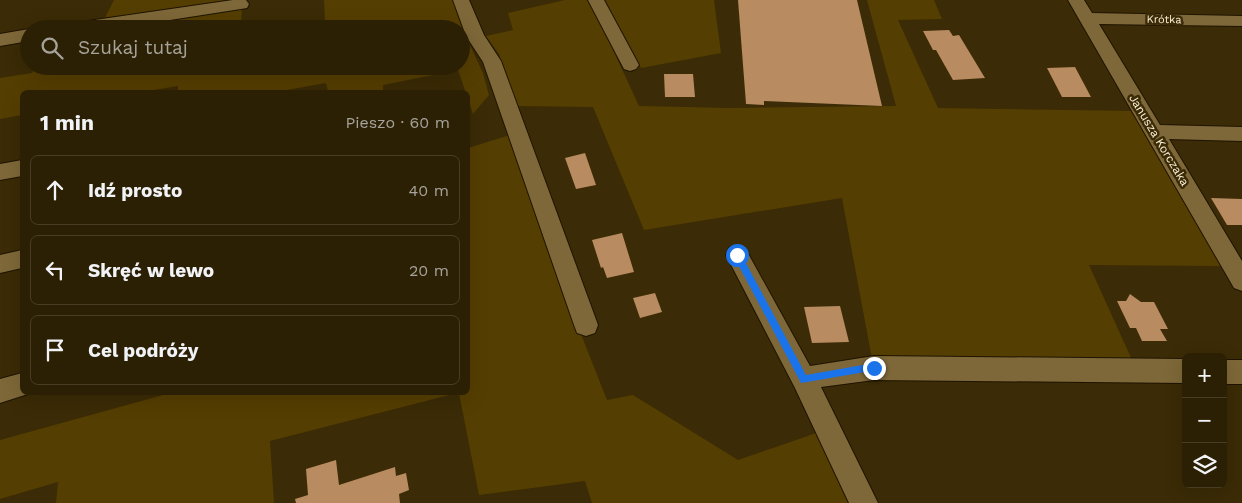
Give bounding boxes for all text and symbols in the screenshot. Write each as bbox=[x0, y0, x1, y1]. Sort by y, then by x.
street label: Krótka bbox=[1146, 13, 1182, 26]
search box bbox=[20, 20, 470, 75]
icon: search bbox=[38, 34, 66, 62]
text: Szukaj tutaj bbox=[78, 36, 188, 59]
street label: Janusza Korczaka bbox=[1126, 92, 1192, 188]
text: 1 min bbox=[40, 110, 94, 135]
text: Pieszo · 60 m bbox=[345, 113, 450, 132]
icon: ahead bbox=[41, 176, 69, 204]
text: Idź prosto bbox=[88, 179, 182, 202]
text: 40 m bbox=[409, 181, 449, 200]
route start bbox=[726, 244, 749, 267]
icon: left bbox=[41, 256, 69, 284]
text: Skręć w lewo bbox=[88, 259, 214, 282]
text: 20 m bbox=[409, 261, 449, 280]
icon: arrive bbox=[41, 336, 69, 364]
text: Cel podróży bbox=[88, 339, 198, 362]
map controls bbox=[1182, 353, 1227, 488]
button: + bbox=[1182, 353, 1227, 398]
route end bbox=[863, 357, 886, 380]
button: − bbox=[1182, 398, 1227, 443]
button: layers bbox=[1182, 443, 1227, 488]

